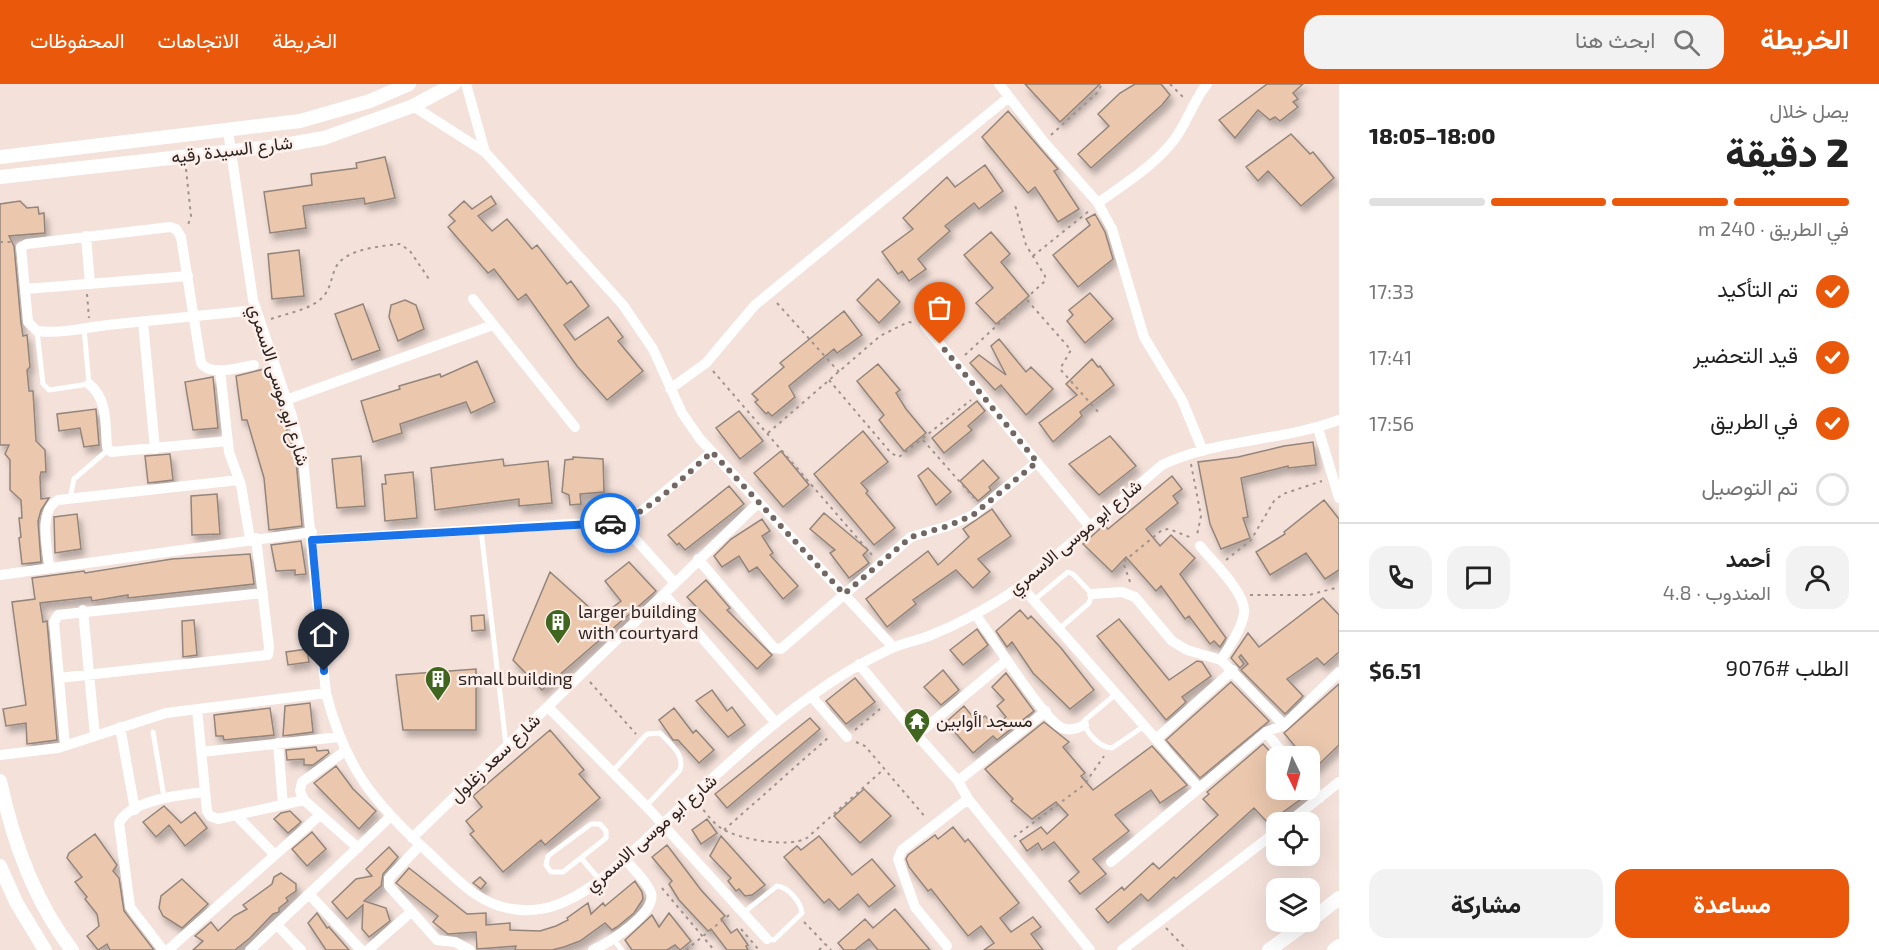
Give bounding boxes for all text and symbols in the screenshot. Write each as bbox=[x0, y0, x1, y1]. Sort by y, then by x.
search box bbox=[1304, 15, 1724, 69]
text: الخريطة bbox=[1760, 21, 1849, 55]
text: ابحث هنا bbox=[1575, 26, 1655, 52]
icon: search bbox=[1670, 26, 1703, 59]
text: المحفوظات bbox=[30, 27, 125, 52]
text: الاتجاهات bbox=[158, 27, 239, 52]
text: الخريطة bbox=[272, 27, 337, 52]
text: يصل خلال bbox=[1769, 98, 1849, 122]
text: 18:00–18:05 bbox=[1369, 122, 1495, 148]
text: 2 دقيقة bbox=[1725, 128, 1849, 175]
street label: شارع السيدة رقيه bbox=[170, 131, 294, 169]
text: في الطريق · 240 m bbox=[1698, 216, 1849, 240]
text: تم التأكيد bbox=[1717, 275, 1798, 301]
icon: check bbox=[1816, 275, 1849, 308]
text: 17:33 bbox=[1369, 279, 1414, 303]
pin bbox=[914, 282, 965, 344]
icon: bag bbox=[923, 291, 956, 324]
street label: شارع ابو موسى الاسمري bbox=[240, 301, 315, 470]
text: قيد التحضير bbox=[1693, 341, 1798, 367]
icon: check bbox=[1816, 341, 1849, 374]
text: 17:41 bbox=[1369, 345, 1412, 369]
text: في الطريق bbox=[1710, 407, 1798, 433]
icon: check bbox=[1816, 407, 1849, 440]
text: 17:56 bbox=[1369, 411, 1414, 435]
text: تم التوصيل bbox=[1701, 473, 1798, 499]
street label: شارع ابو موسى الاسمري bbox=[1003, 474, 1149, 602]
courier bbox=[580, 493, 640, 553]
icon: car bbox=[594, 507, 627, 540]
text: أحمد bbox=[1726, 545, 1771, 571]
button: phone bbox=[1369, 546, 1432, 609]
button: chat bbox=[1447, 546, 1510, 609]
button: person bbox=[1786, 546, 1849, 609]
text: المندوب · 4.8 bbox=[1663, 580, 1771, 604]
place label: larger building with courtyard bbox=[578, 600, 699, 643]
building icon: larger building with courtyard bbox=[543, 607, 573, 645]
pin bbox=[298, 609, 349, 671]
icon: home bbox=[307, 618, 340, 651]
text: الطلب #9076 bbox=[1726, 654, 1849, 680]
text: $6.51 bbox=[1369, 657, 1422, 683]
building icon: small building bbox=[423, 664, 453, 702]
place label: small building bbox=[458, 667, 573, 689]
temple icon: مسجد اأوابين bbox=[902, 706, 932, 744]
street label: شارع سعد زغلول bbox=[444, 708, 546, 808]
place label: مسجد اأوابين bbox=[936, 709, 1033, 732]
north arrow bbox=[1266, 746, 1320, 800]
map controls bbox=[1266, 746, 1320, 932]
street label: شارع ابو موسى الاسمري bbox=[580, 769, 724, 899]
button: locate bbox=[1266, 812, 1320, 866]
button: مشاركة bbox=[1369, 869, 1603, 938]
button: مساعدة bbox=[1615, 869, 1849, 938]
button: layers bbox=[1266, 878, 1320, 932]

